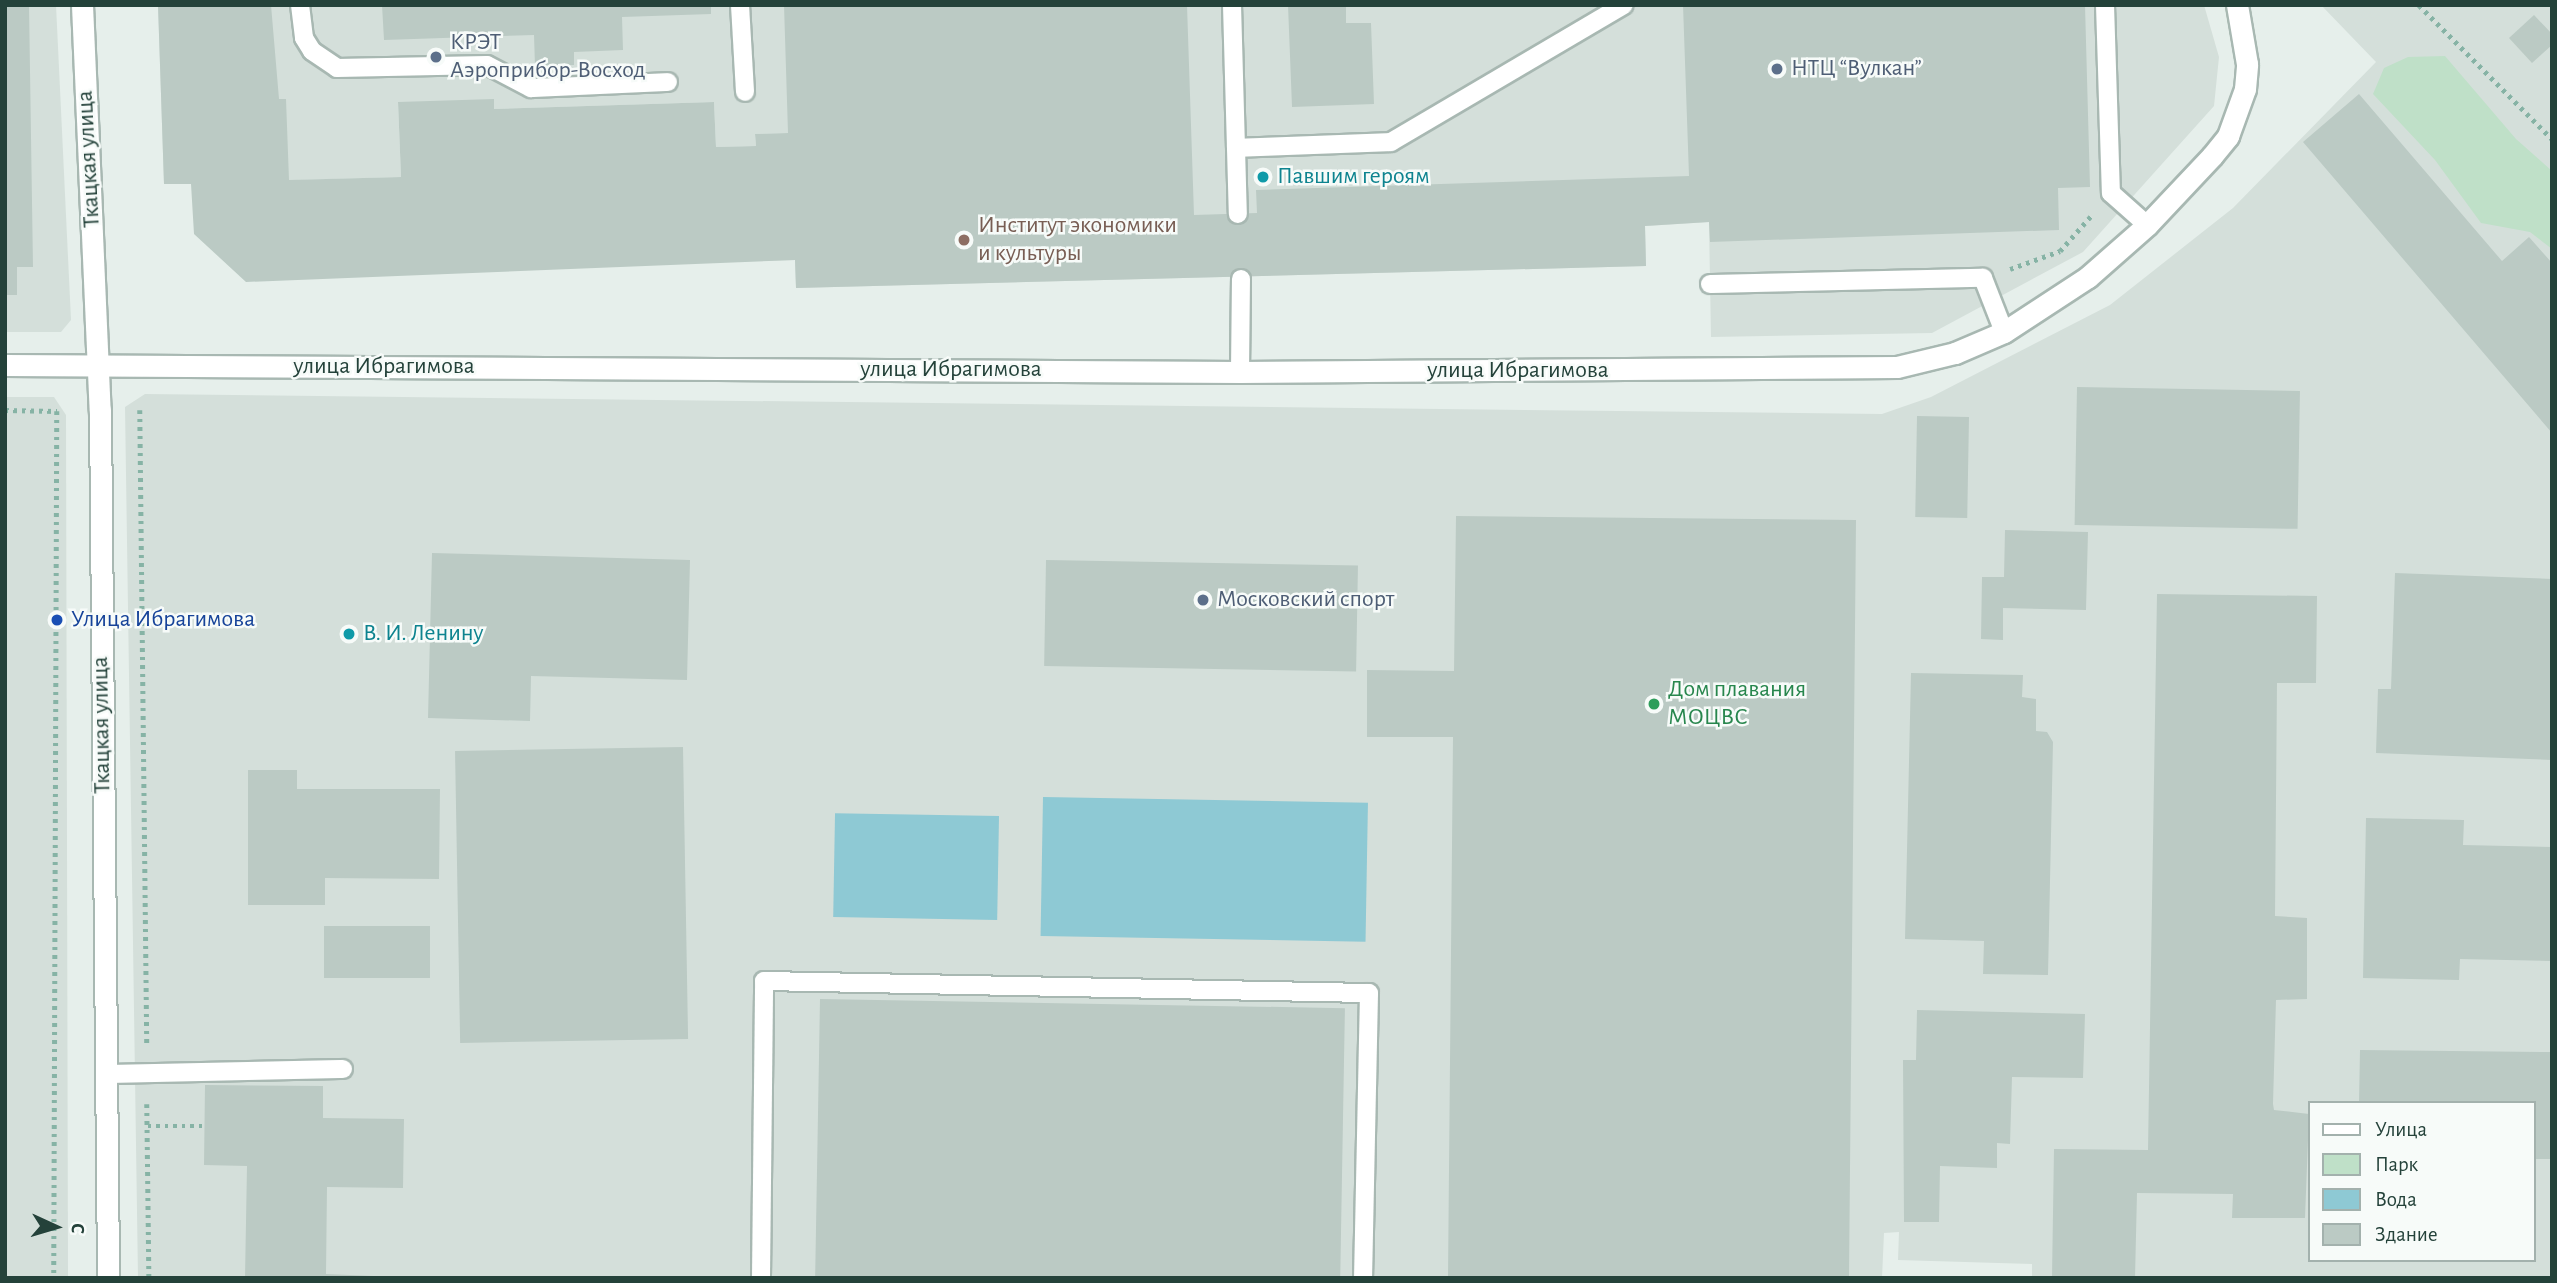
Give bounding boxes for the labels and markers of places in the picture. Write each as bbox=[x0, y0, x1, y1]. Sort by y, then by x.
place label: КРЭТ Аэроприбор-Восход bbox=[450, 29, 646, 85]
marker: КРЭТ Аэроприбор-Восход bbox=[428, 49, 444, 65]
place label: НТЦ “Вулкан” bbox=[1791, 55, 1922, 83]
marker: НТЦ “Вулкан” bbox=[1769, 61, 1785, 77]
place label: Павшим героям bbox=[1277, 163, 1430, 191]
marker: Павшим героям bbox=[1255, 169, 1271, 185]
place label: Институт экономики и культуры bbox=[978, 212, 1177, 268]
marker: Институт экономики и культуры bbox=[956, 232, 972, 248]
place label: Московский спорт bbox=[1217, 586, 1394, 614]
marker: Московский спорт bbox=[1195, 592, 1211, 608]
place label: Улица Ибрагимова bbox=[71, 606, 255, 634]
marker: Улица Ибрагимова bbox=[49, 612, 65, 628]
place label: В. И. Ленину bbox=[363, 620, 483, 648]
marker: В. И. Ленину bbox=[341, 626, 357, 642]
place label: Дом плавания МОЦВС bbox=[1668, 676, 1806, 732]
marker: Дом плавания МОЦВС bbox=[1646, 696, 1662, 712]

